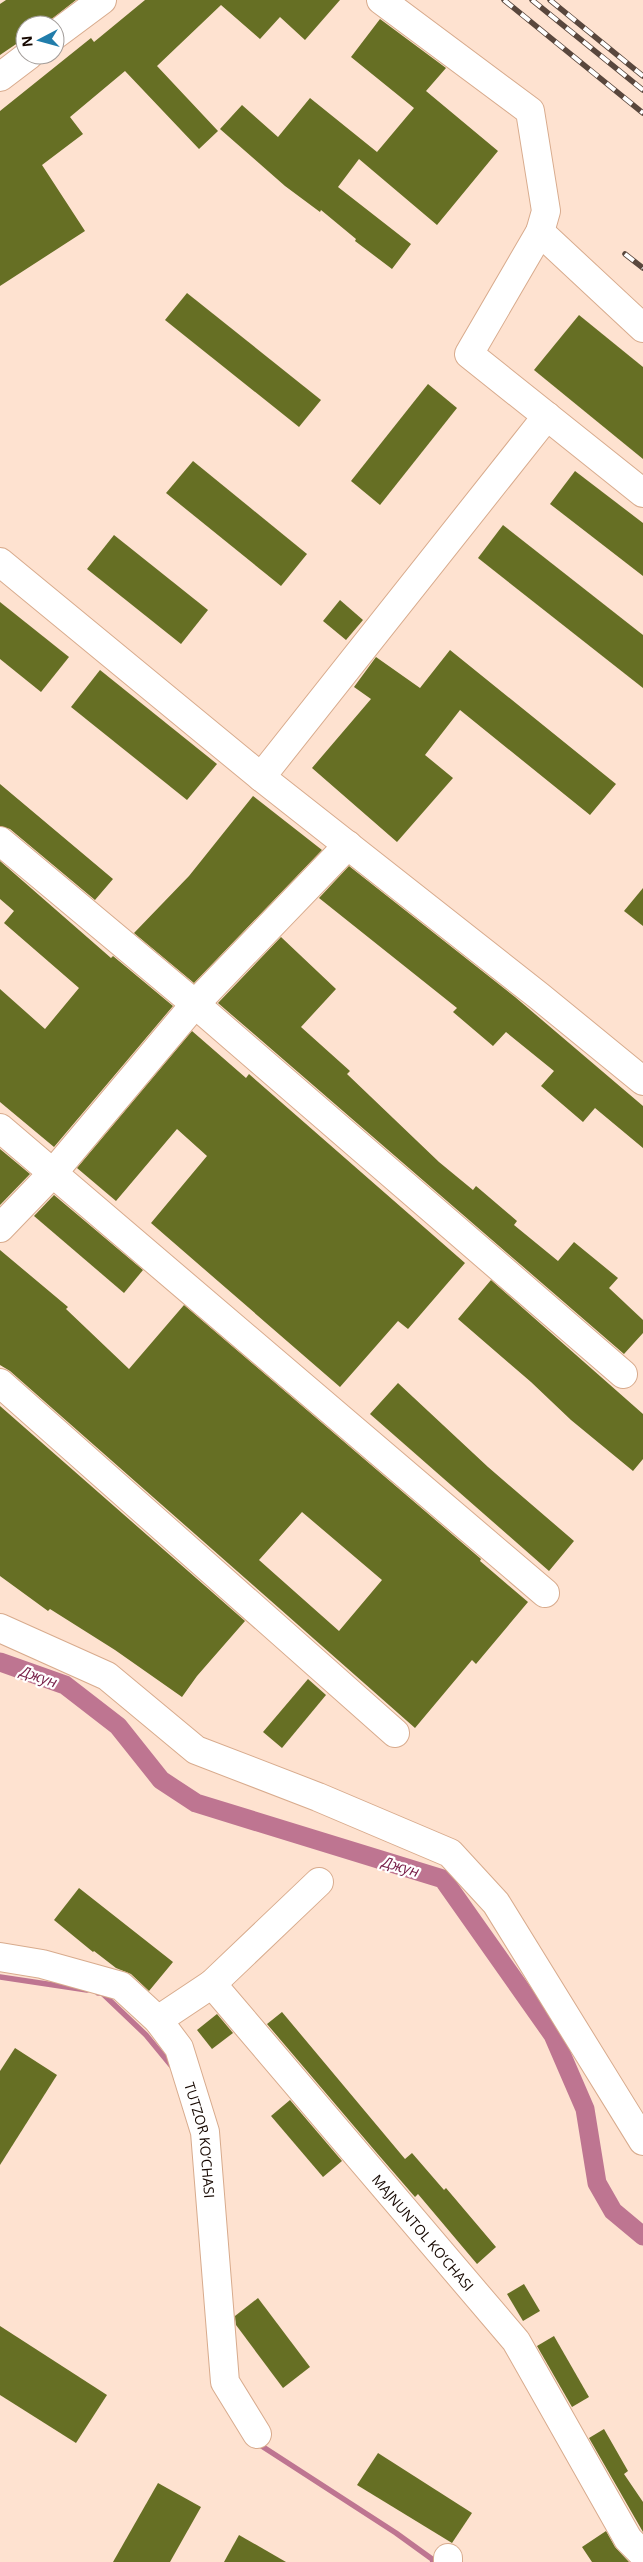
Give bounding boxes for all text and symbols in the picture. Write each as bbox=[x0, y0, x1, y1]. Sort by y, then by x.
north arrow bbox=[15, 15, 65, 65]
text: N bbox=[17, 35, 37, 48]
water label: Джун bbox=[16, 1660, 60, 1692]
water label: Джун bbox=[378, 1850, 422, 1881]
street label: TUTZOR KO‘CHASI bbox=[181, 2080, 220, 2199]
street label: MAJNUNTOL KO‘CHASI bbox=[368, 2170, 478, 2295]

